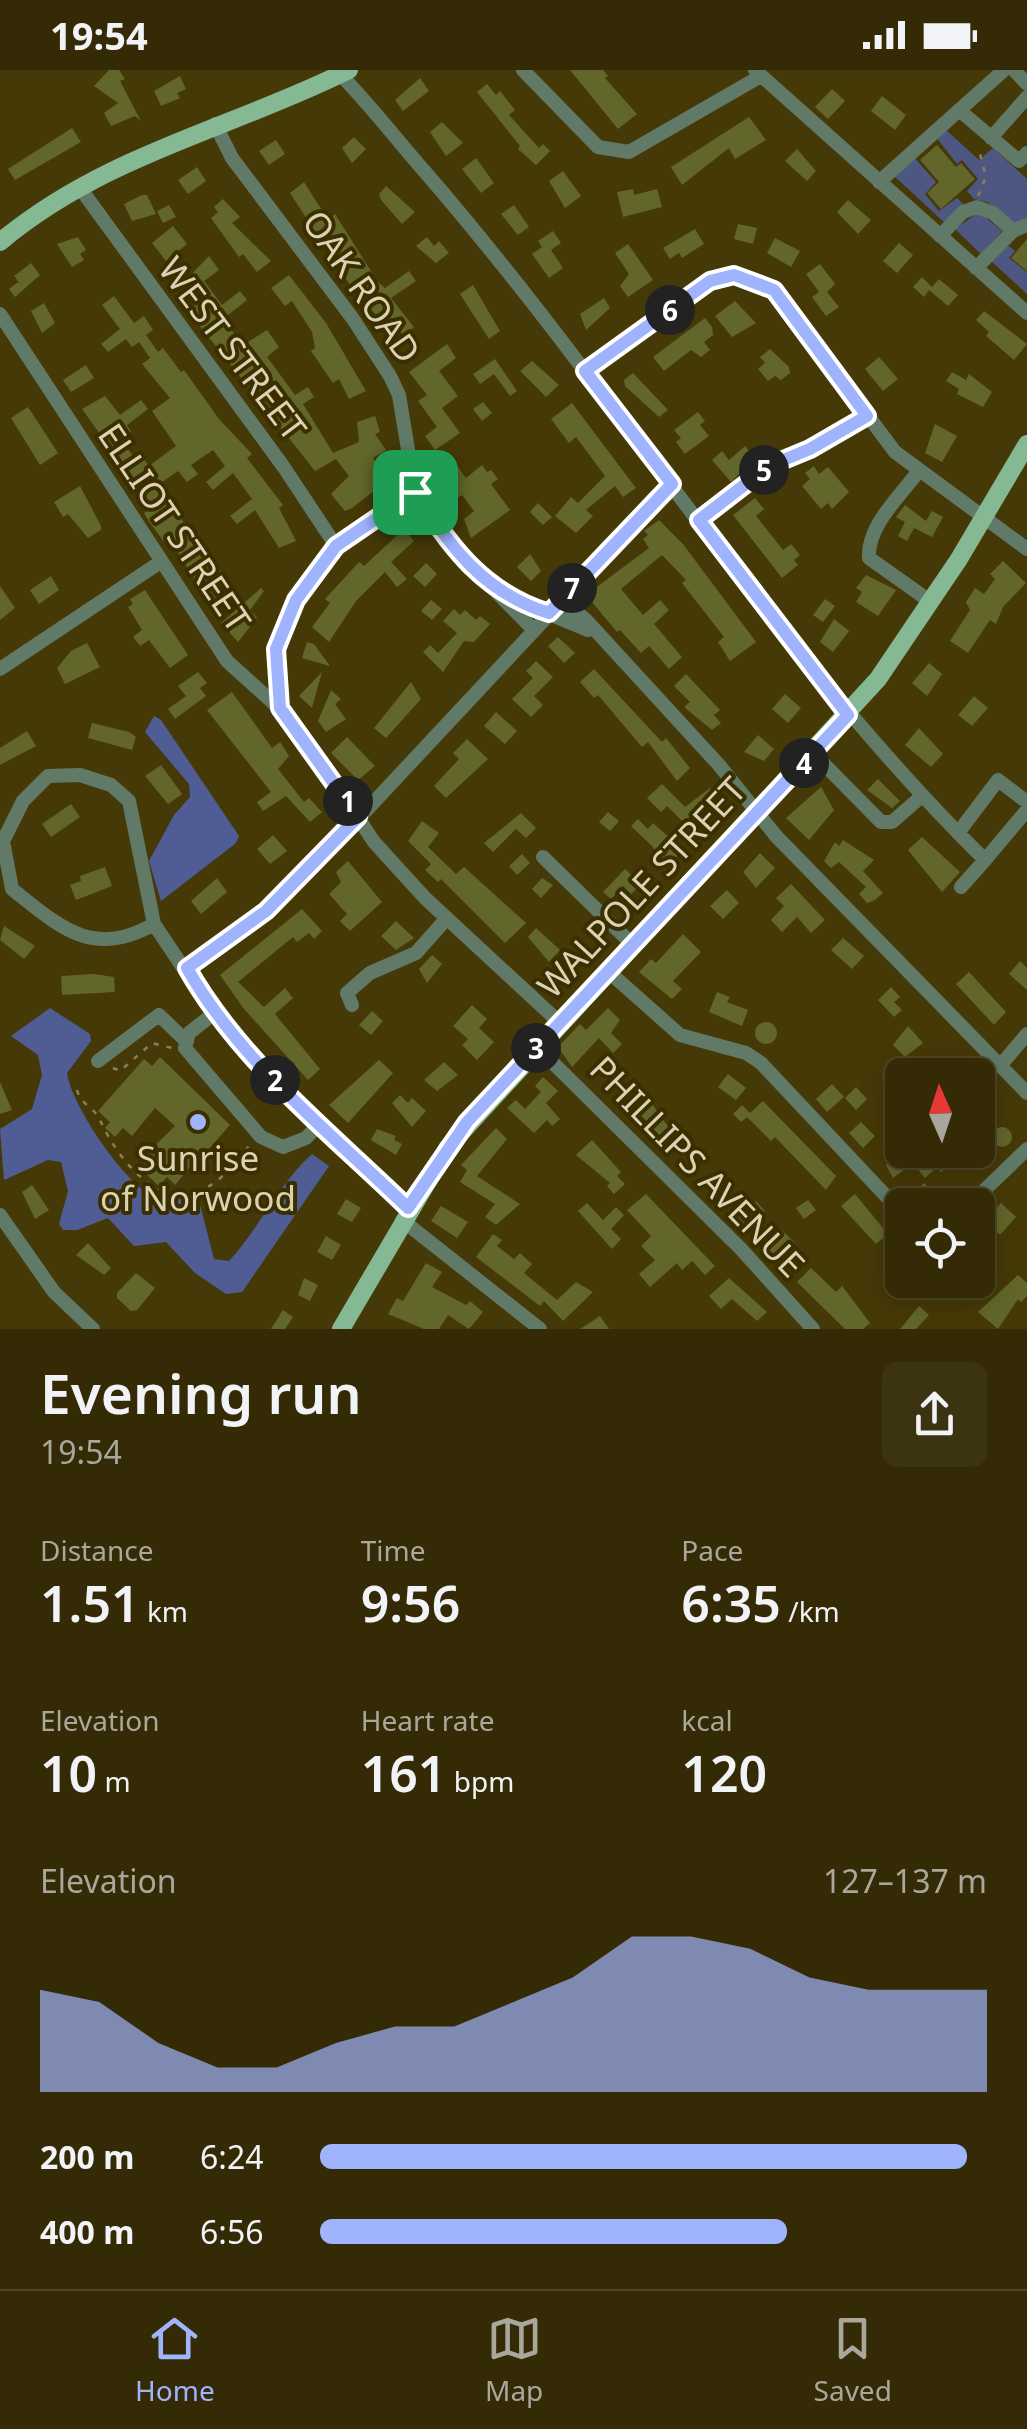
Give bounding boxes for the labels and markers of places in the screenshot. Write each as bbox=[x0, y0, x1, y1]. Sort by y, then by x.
pin: 6 bbox=[645, 285, 695, 335]
pin: 5 bbox=[739, 445, 789, 495]
pin bbox=[373, 450, 458, 535]
pin: 7 bbox=[547, 563, 597, 613]
pin: 4 bbox=[779, 738, 829, 788]
pin: 1 bbox=[323, 776, 373, 826]
pin: 3 bbox=[511, 1023, 561, 1073]
pin: 2 bbox=[250, 1055, 300, 1105]
marker: Sunrise of Norwood bbox=[187, 1111, 209, 1133]
place label: Sunrise of Norwood bbox=[100, 1134, 296, 1221]

